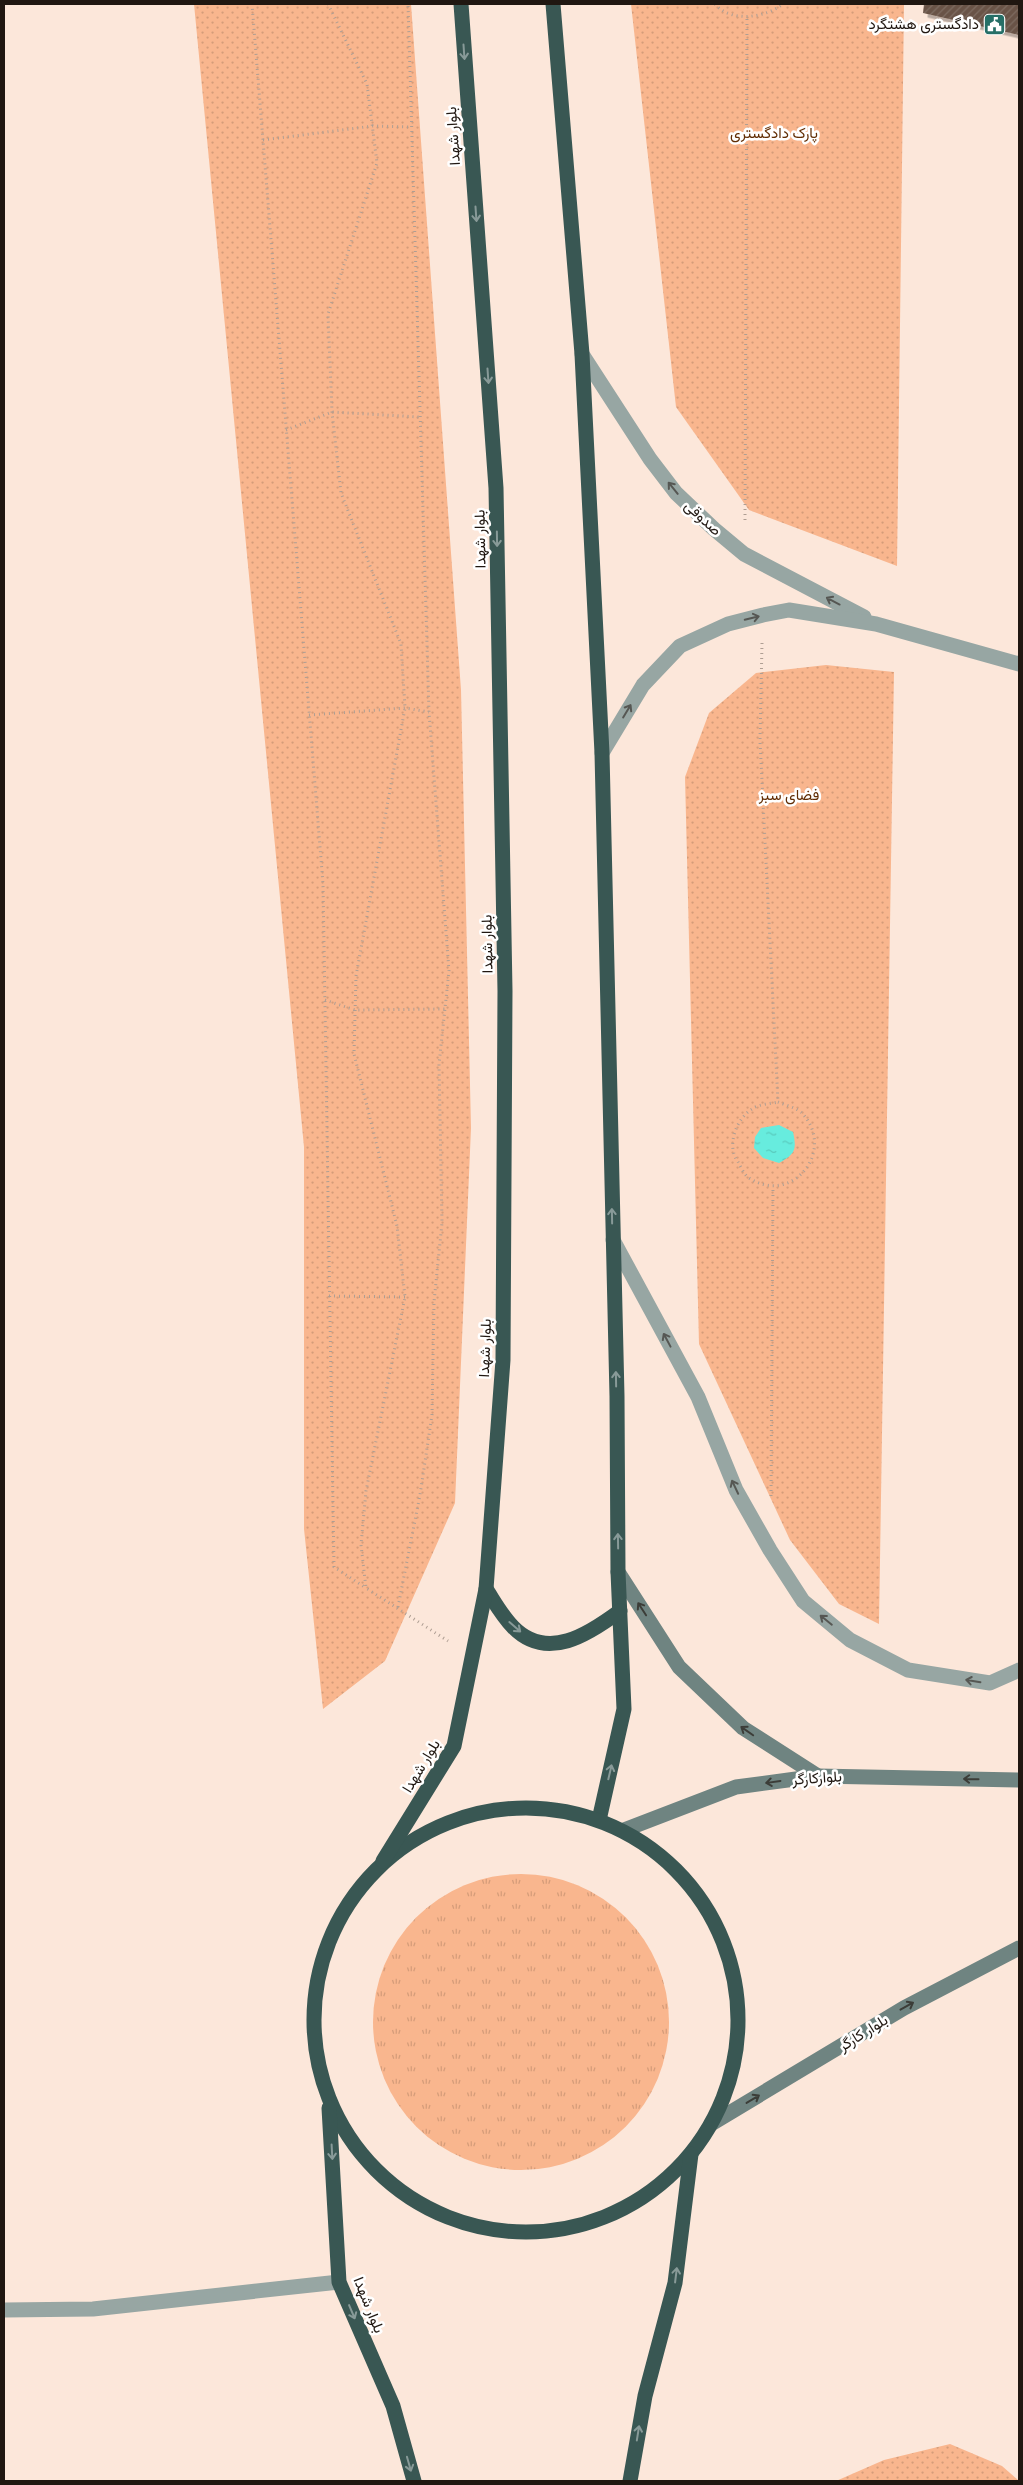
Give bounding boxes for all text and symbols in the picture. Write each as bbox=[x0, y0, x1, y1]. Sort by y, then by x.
public building icon: دادگستری هشتگرد bbox=[983, 12, 1007, 36]
place label: دادگستری هشتگرد bbox=[868, 14, 979, 34]
one-way arrow bbox=[460, 44, 469, 60]
street label: بلوار شهدا bbox=[441, 106, 464, 166]
park label: پارک دادگستری bbox=[730, 123, 818, 143]
one-way arrow bbox=[471, 206, 481, 222]
one-way arrow bbox=[483, 368, 493, 384]
one-way arrow bbox=[667, 482, 678, 495]
street label: صدوقی bbox=[680, 496, 726, 540]
street label: بلوار شهدا bbox=[469, 509, 490, 569]
one-way arrow bbox=[492, 530, 502, 546]
one-way arrow bbox=[826, 596, 841, 605]
one-way arrow bbox=[744, 613, 760, 622]
one-way arrow bbox=[623, 705, 633, 719]
park label: فضای سبز bbox=[758, 785, 819, 805]
street label: بلوار شهدا bbox=[476, 914, 497, 974]
one-way arrow bbox=[608, 1209, 617, 1225]
street label: بلوار شهدا bbox=[474, 1318, 495, 1378]
one-way arrow bbox=[662, 1333, 671, 1348]
one-way arrow bbox=[611, 1371, 621, 1388]
one-way arrow bbox=[730, 1480, 740, 1495]
one-way arrow bbox=[613, 1534, 623, 1550]
one-way arrow bbox=[637, 1602, 647, 1616]
one-way arrow bbox=[820, 1615, 833, 1626]
one-way arrow bbox=[509, 1621, 522, 1633]
one-way arrow bbox=[966, 1675, 982, 1685]
one-way arrow bbox=[740, 1726, 754, 1736]
street label: بلوار شهدا bbox=[397, 1736, 444, 1796]
one-way arrow bbox=[606, 1765, 615, 1781]
street label: بلوارکارگر bbox=[790, 1766, 843, 1789]
one-way arrow bbox=[963, 1774, 979, 1784]
one-way arrow bbox=[766, 1777, 782, 1787]
one-way arrow bbox=[900, 2001, 915, 2011]
street label: بلوار کارگر bbox=[834, 2010, 891, 2056]
one-way arrow bbox=[746, 2094, 760, 2104]
one-way arrow bbox=[327, 2144, 336, 2160]
one-way arrow bbox=[671, 2268, 681, 2284]
street label: بلوار شهدا bbox=[350, 2274, 389, 2336]
one-way arrow bbox=[348, 2304, 358, 2319]
one-way arrow bbox=[634, 2426, 644, 2442]
one-way arrow bbox=[405, 2455, 415, 2471]

